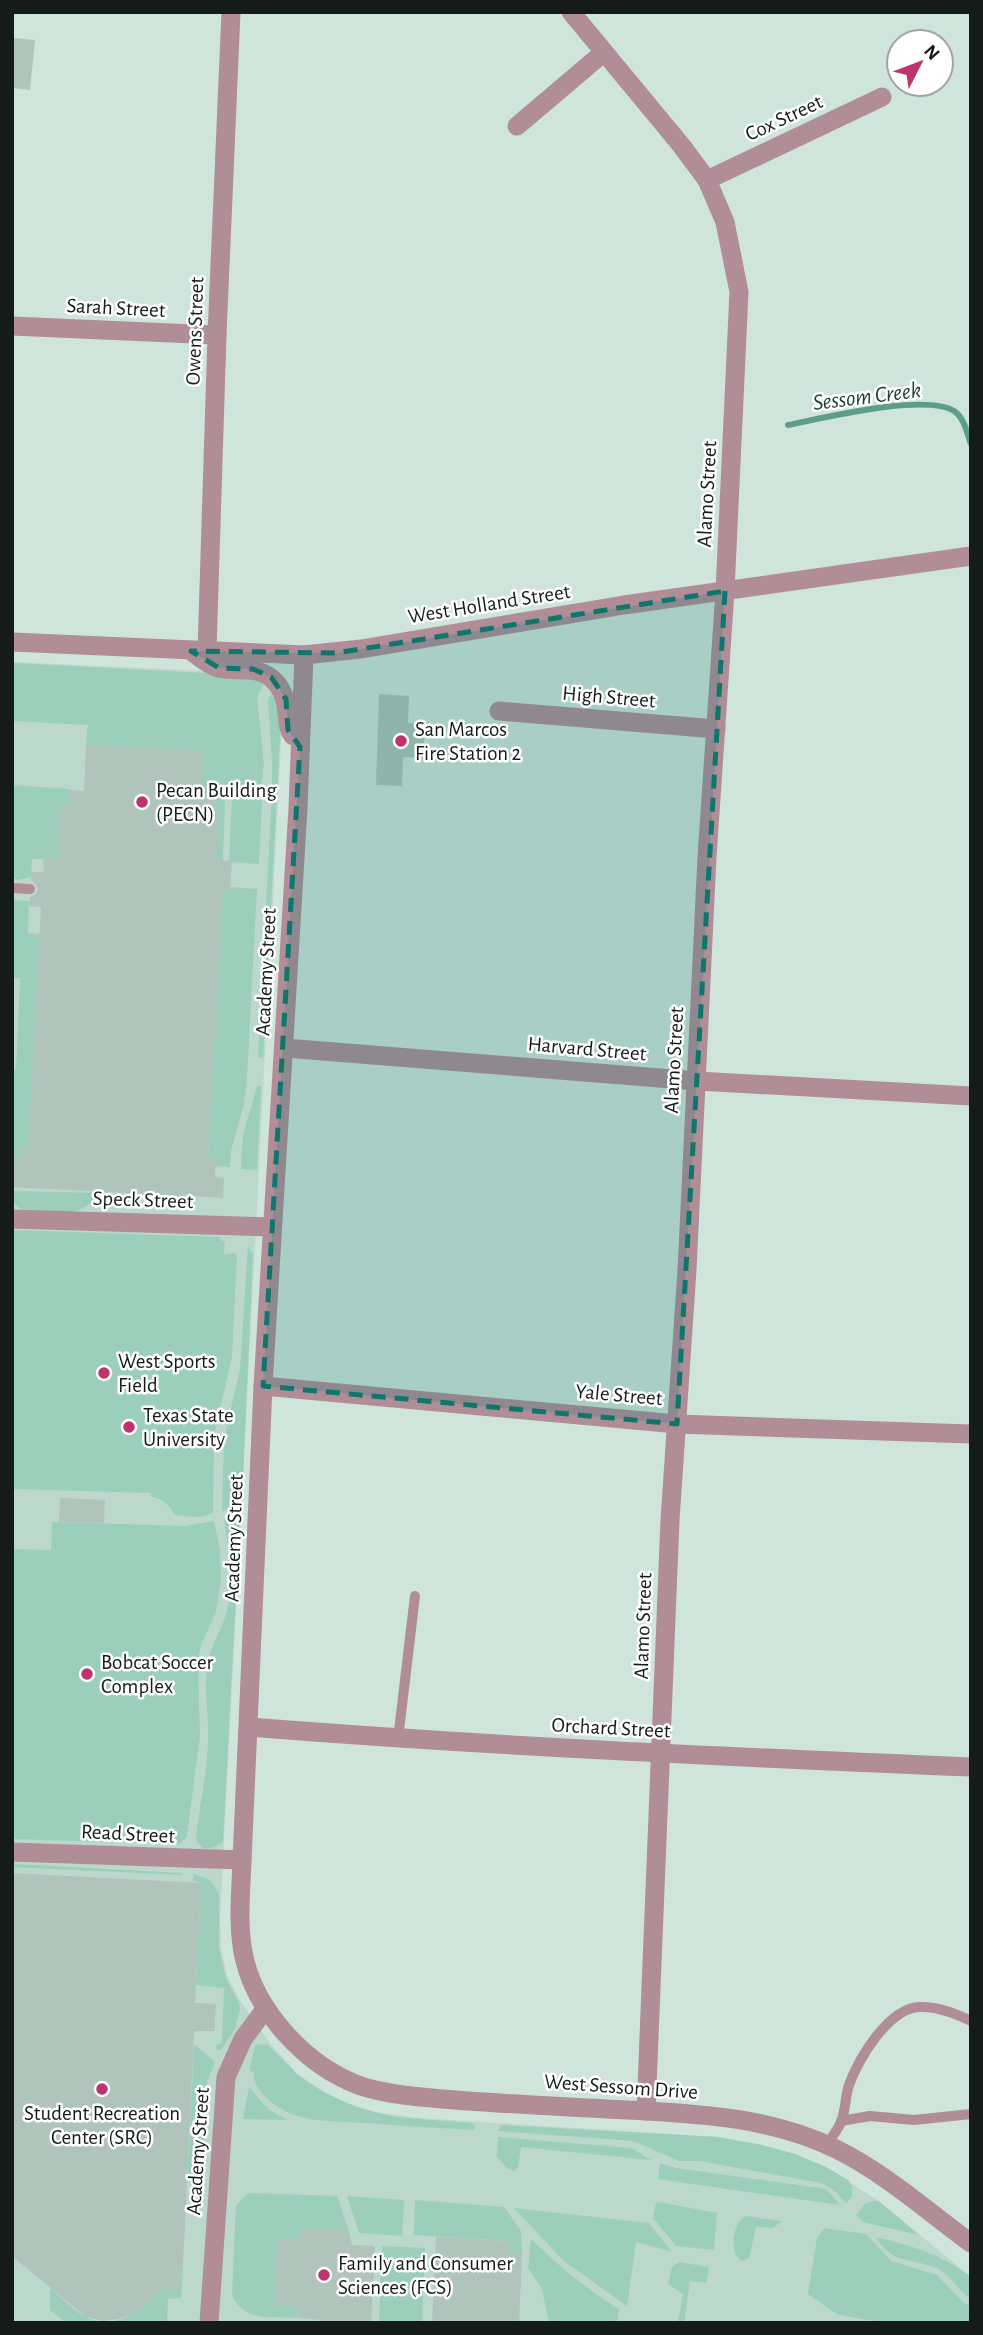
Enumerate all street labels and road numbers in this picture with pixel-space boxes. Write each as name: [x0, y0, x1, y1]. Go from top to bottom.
street label: Cox Street: [742, 91, 826, 145]
street label: Owens Street: [183, 276, 207, 386]
street label: Sarah Street: [66, 295, 166, 321]
street label: Alamo Street: [694, 440, 720, 548]
street label: West Holland Street: [406, 581, 572, 627]
street label: High Street: [562, 682, 657, 712]
street label: Academy Street: [252, 907, 280, 1037]
street label: Alamo Street: [661, 1006, 687, 1114]
street label: Harvard Street: [527, 1033, 648, 1065]
street label: Speck Street: [92, 1188, 194, 1212]
street label: Yale Street: [575, 1381, 664, 1409]
street label: Academy Street: [221, 1473, 247, 1602]
street label: Alamo Street: [631, 1572, 655, 1680]
street label: Orchard Street: [551, 1714, 671, 1742]
street label: Read Street: [80, 1821, 176, 1847]
street label: West Sessom Drive: [543, 2071, 699, 2103]
street label: Academy Street: [183, 2086, 213, 2216]

